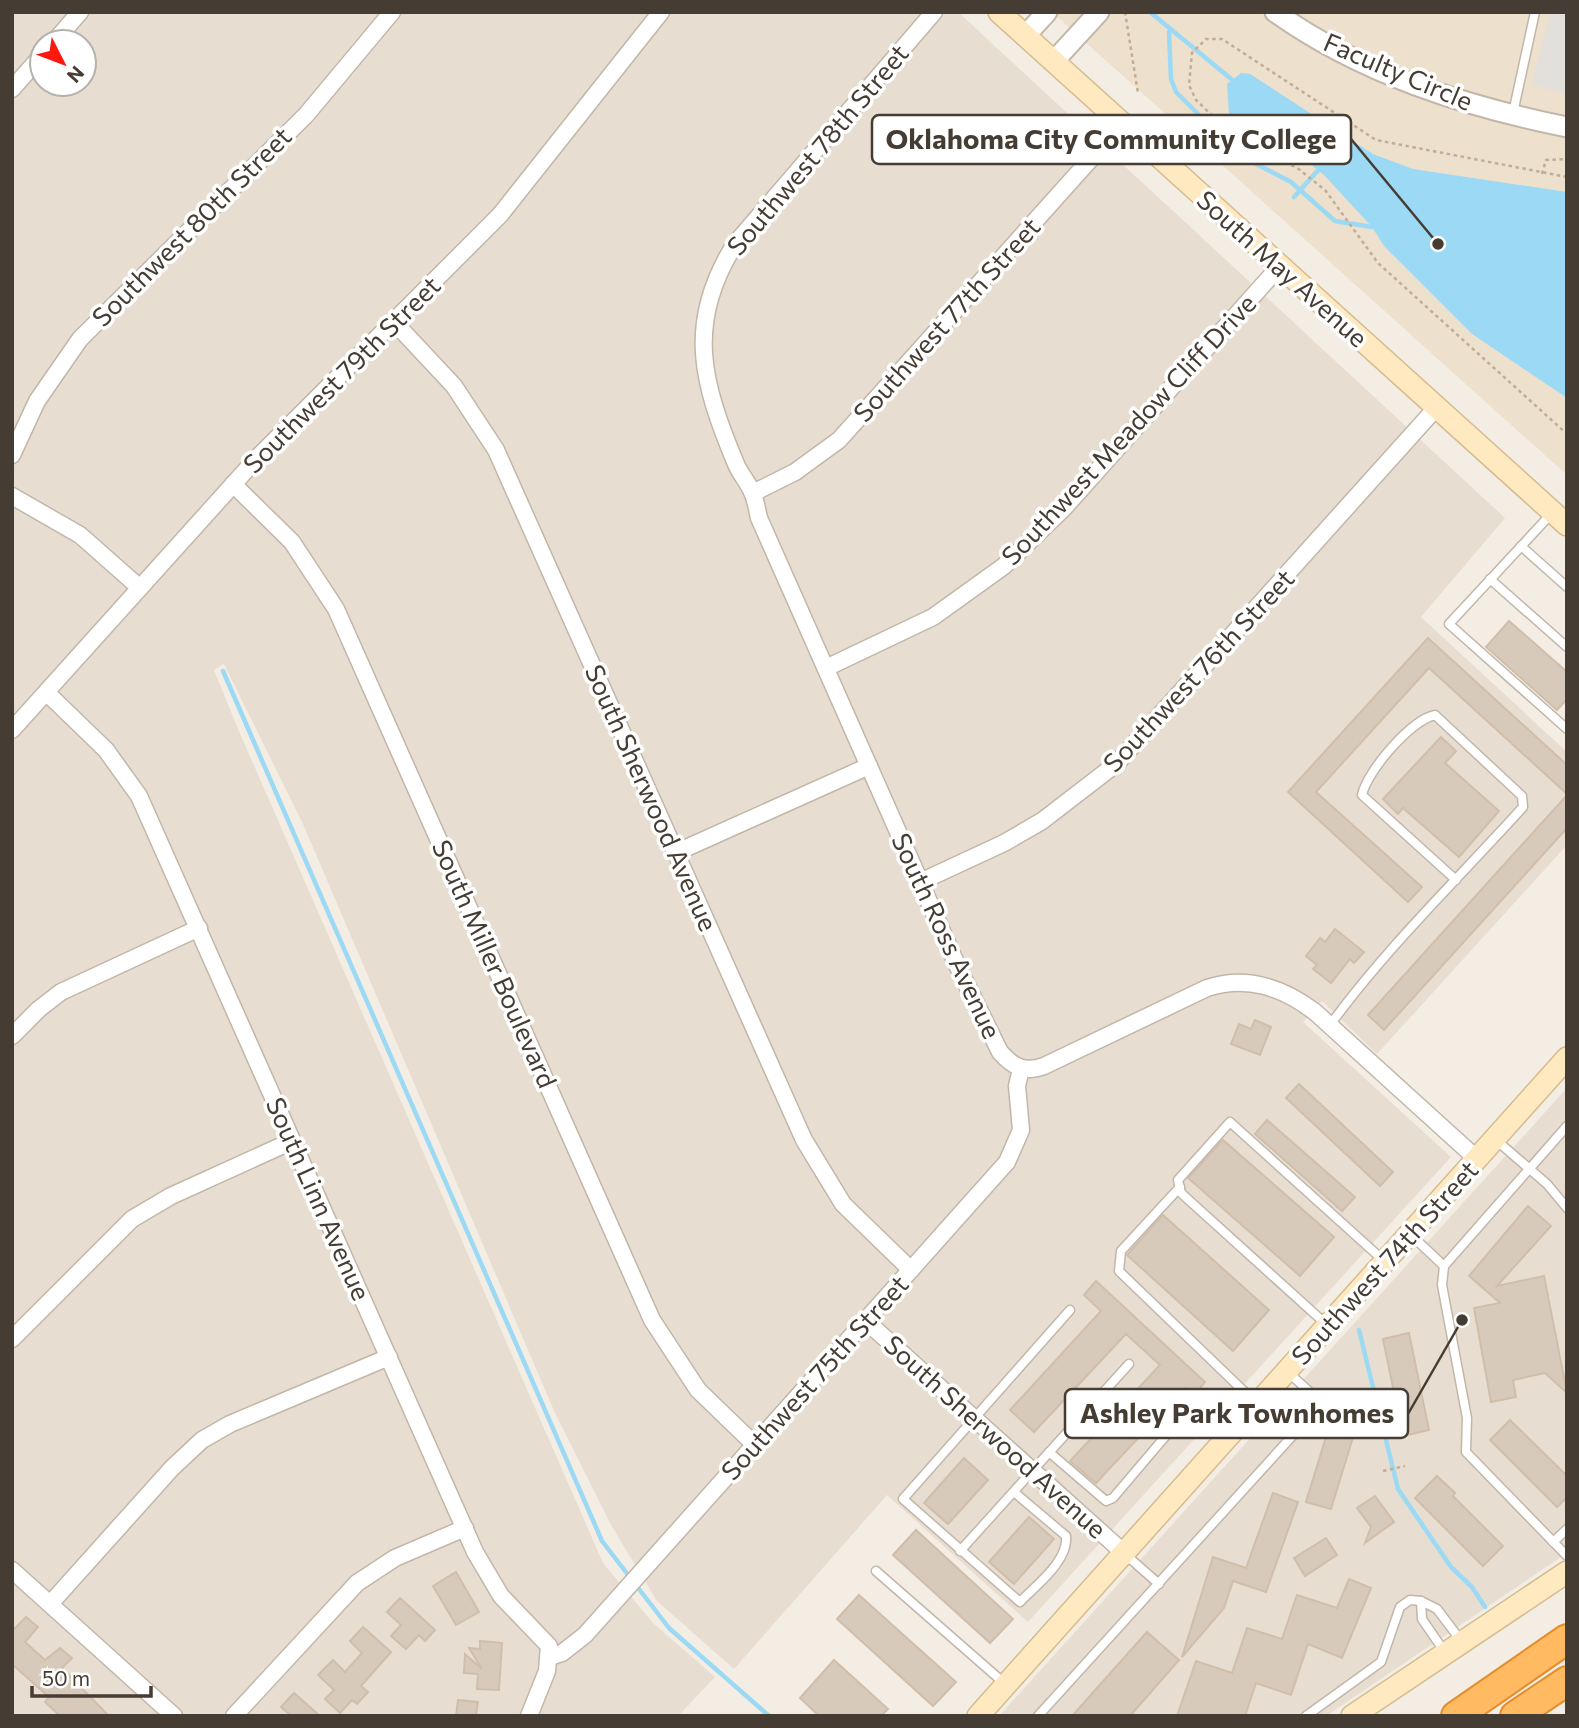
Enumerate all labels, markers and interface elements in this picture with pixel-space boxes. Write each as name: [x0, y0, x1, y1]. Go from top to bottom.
street label: Faculty Circle: [1320, 25, 1478, 116]
north arrow: [28, 28, 98, 98]
street label: Southwest 78th Street: [720, 37, 914, 261]
text: N: [63, 62, 89, 88]
callout: Oklahoma City Community College: [872, 115, 1351, 164]
street label: Southwest 80th Street: [85, 120, 297, 332]
text: Oklahoma City Community College: [885, 121, 1337, 155]
street label: South May Avenue: [1191, 183, 1375, 353]
street label: Southwest 77th Street: [846, 211, 1046, 427]
street label: Southwest 79th Street: [236, 269, 446, 479]
street label: Southwest Meadow Cliff Drive: [994, 287, 1262, 571]
street label: Southwest 76th Street: [1096, 562, 1300, 778]
street label: South Sherwood Avenue: [580, 659, 725, 935]
street label: South Ross Avenue: [886, 828, 1009, 1043]
street label: South Miller Boulevard: [427, 835, 564, 1092]
street label: South Linn Avenue: [261, 1092, 378, 1305]
street label: Southwest 74th Street: [1284, 1154, 1484, 1370]
street label: Southwest 75th Street: [714, 1268, 914, 1486]
street label: South Sherwood Avenue: [879, 1328, 1113, 1544]
callout: Ashley Park Townhomes: [1065, 1389, 1408, 1438]
text: Ashley Park Townhomes: [1080, 1395, 1394, 1429]
scale bar: [32, 1654, 150, 1698]
text: 50 m: [42, 1665, 90, 1690]

